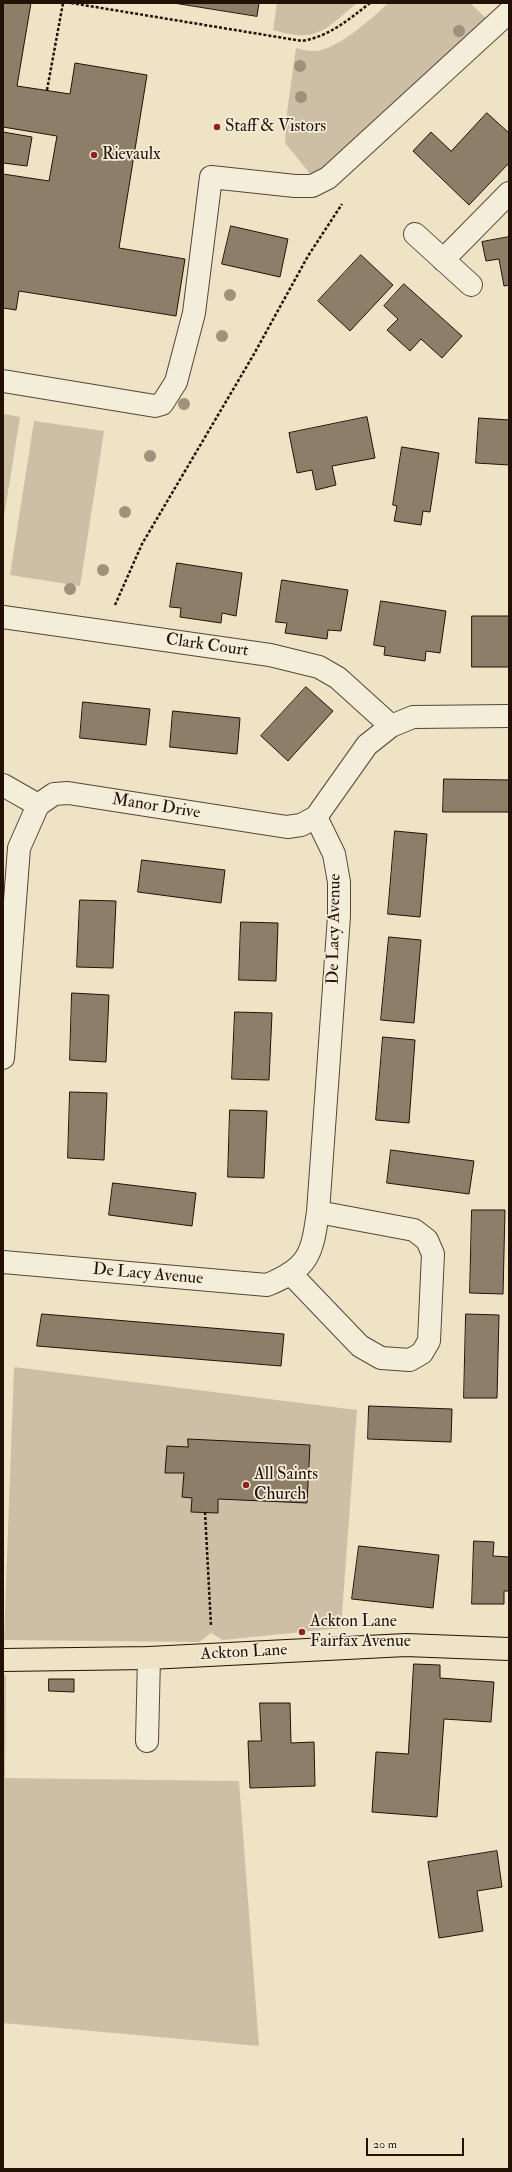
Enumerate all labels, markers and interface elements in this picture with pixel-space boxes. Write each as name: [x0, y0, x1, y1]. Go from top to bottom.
place label: Staff & Vistors: [225, 117, 326, 137]
marker: Staff & Vistors: [212, 122, 222, 132]
place label: Rievaulx: [102, 145, 161, 165]
marker: Rievaulx: [89, 150, 99, 160]
street label: Clark Court: [164, 630, 250, 662]
street label: Manor Drive: [110, 790, 202, 824]
street label: De Lacy Avenue: [324, 873, 346, 985]
street label: De Lacy Avenue: [92, 1260, 204, 1290]
place label: All Saints Church: [254, 1465, 318, 1505]
marker: All Saints Church: [241, 1480, 251, 1490]
place label: Ackton Lane Fairfax Avenue: [310, 1612, 411, 1652]
marker: Ackton Lane Fairfax Avenue: [297, 1627, 307, 1637]
street label: Ackton Lane: [200, 1641, 288, 1665]
scale bar: [368, 2130, 466, 2156]
text: 20 m: [373, 2137, 397, 2152]

